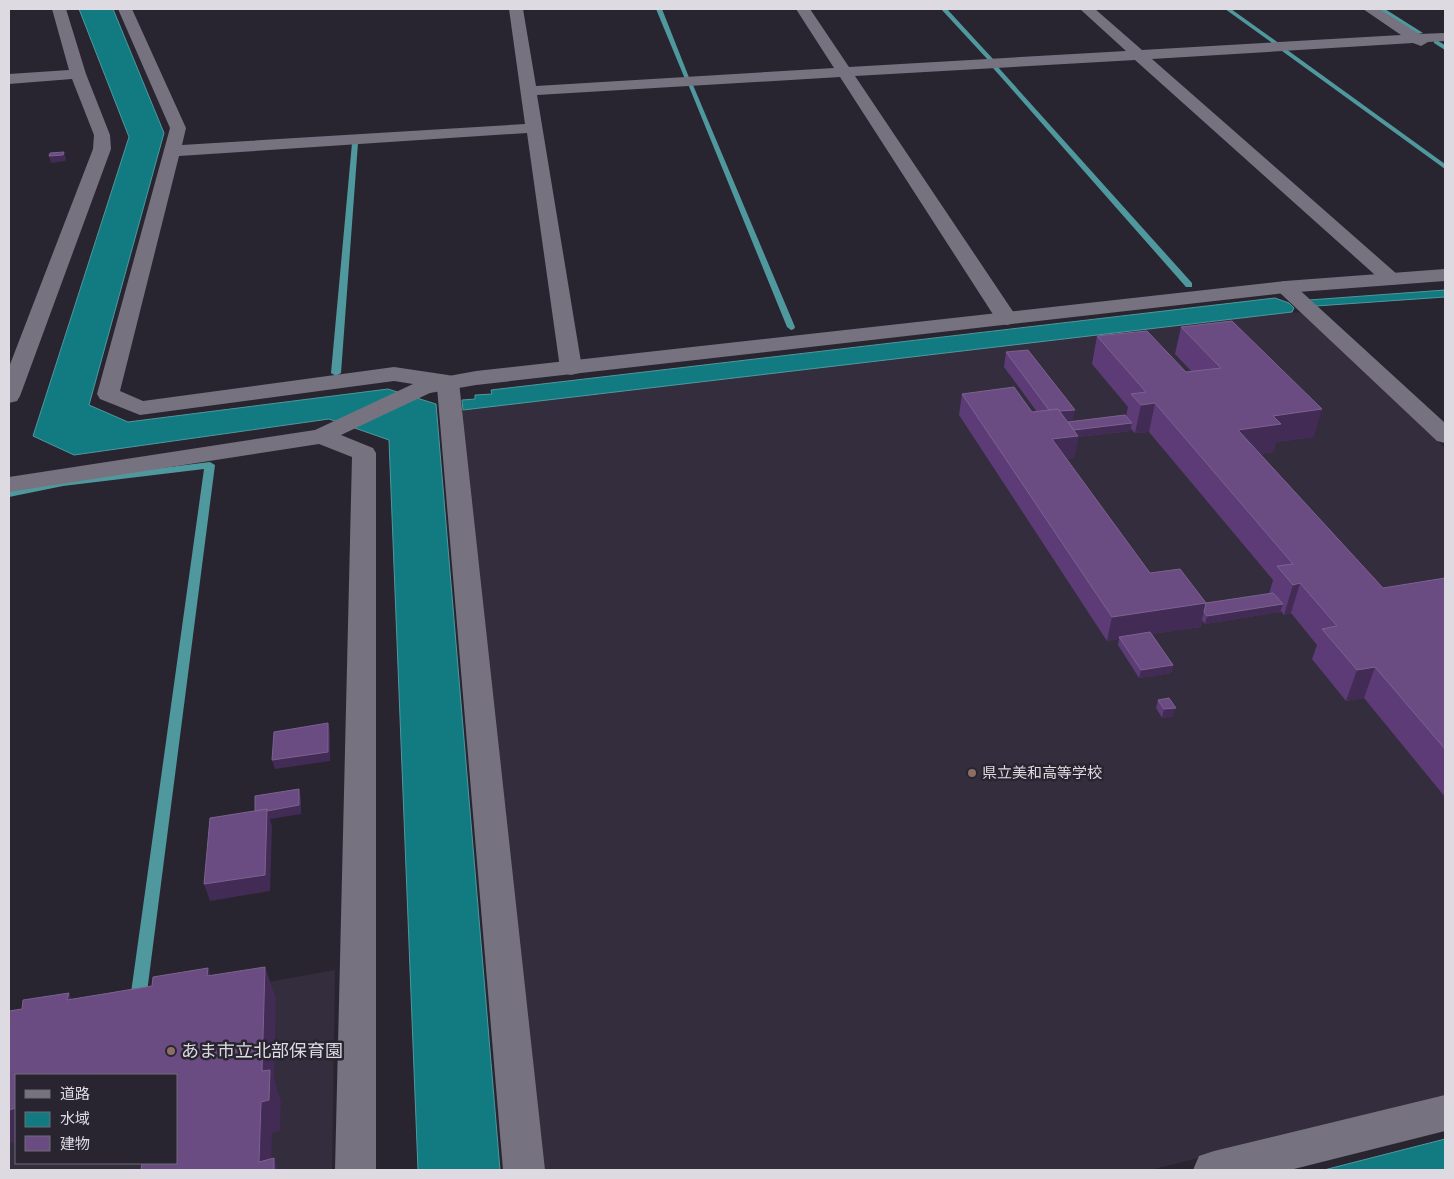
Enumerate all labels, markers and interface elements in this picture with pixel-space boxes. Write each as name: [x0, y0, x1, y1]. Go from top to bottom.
place label: 県立美和高等学校: [982, 764, 1102, 781]
marker: 県立美和高等学校: [966, 767, 978, 779]
place label: あま市立北部保育園: [181, 1040, 343, 1061]
marker: あま市立北部保育園: [165, 1045, 177, 1057]
legend: [15, 1074, 178, 1164]
text: 道路: [60, 1085, 90, 1102]
text: 水域: [60, 1110, 90, 1127]
text: 建物: [60, 1135, 90, 1152]

